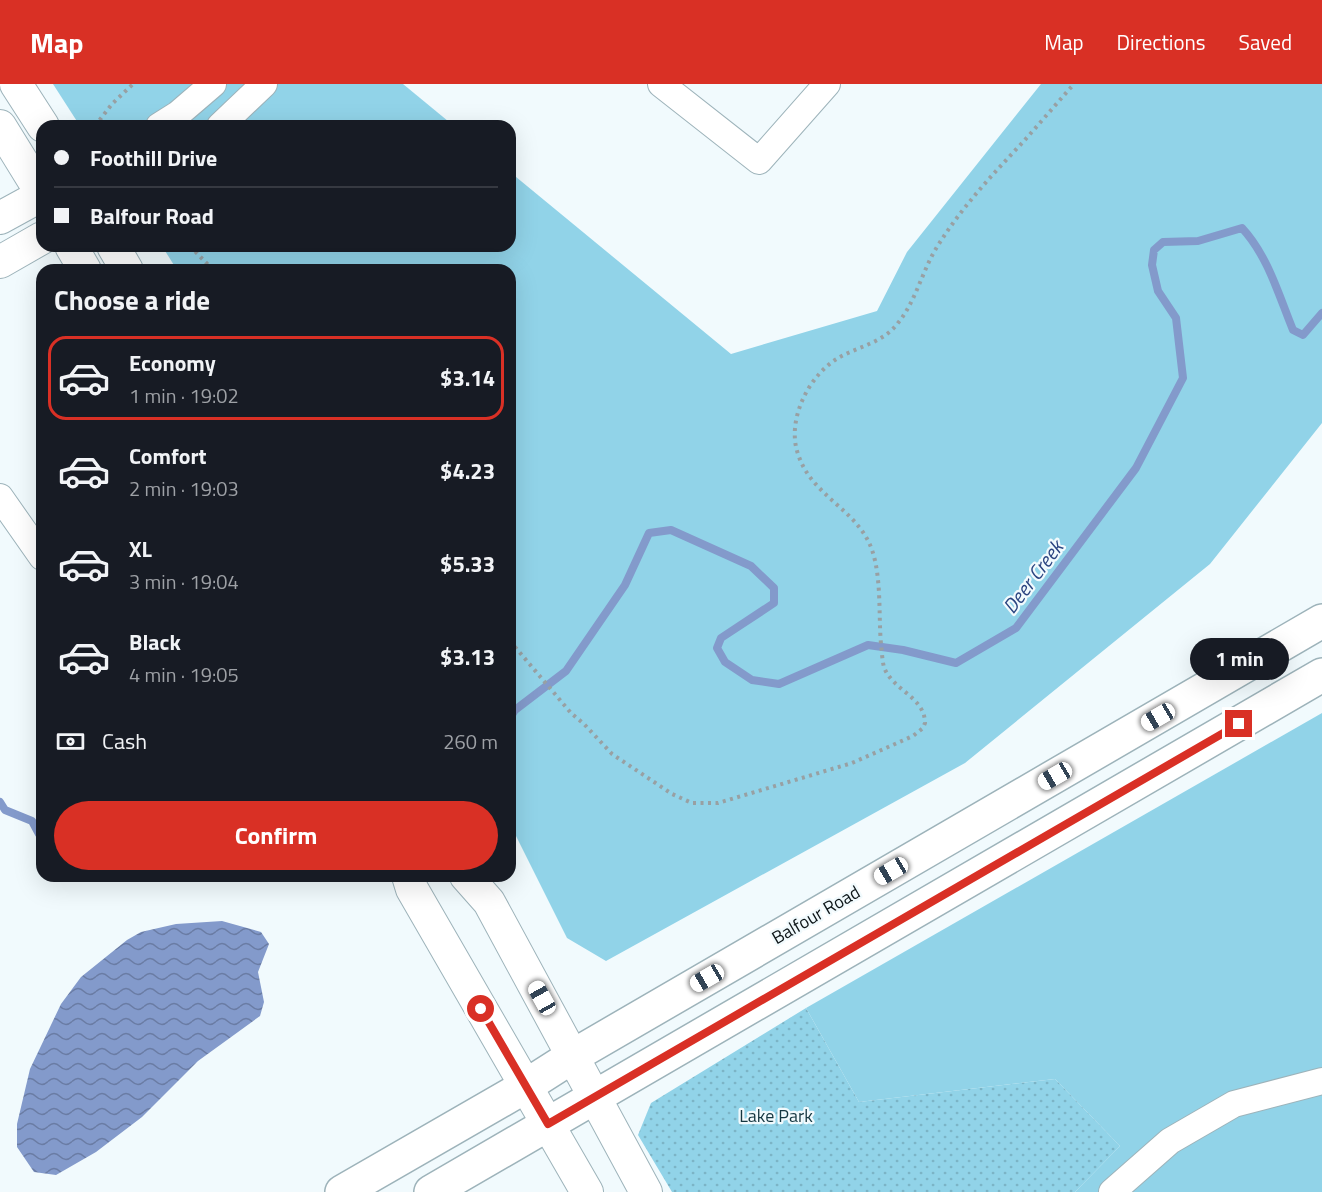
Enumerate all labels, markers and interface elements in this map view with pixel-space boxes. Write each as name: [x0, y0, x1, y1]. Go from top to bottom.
text: Map: [30, 21, 84, 64]
text: Map: [1044, 26, 1084, 58]
text: Directions: [1117, 26, 1206, 58]
text: Saved: [1239, 26, 1292, 58]
text: Foothill Drive: [90, 141, 217, 175]
text: Balfour Road: [90, 199, 214, 233]
text: Choose a ride: [54, 279, 210, 320]
text: Economy: [129, 346, 216, 380]
icon: car: [57, 351, 111, 405]
text: $3.14: [440, 361, 495, 395]
text: 1 min · 19:02: [129, 380, 239, 411]
text: Comfort: [129, 439, 207, 473]
icon: car: [57, 444, 111, 498]
text: $4.23: [440, 454, 495, 488]
text: 2 min · 19:03: [129, 473, 239, 504]
text: XL: [129, 532, 152, 566]
water label: Deer Creek: [995, 532, 1072, 620]
icon: car: [57, 537, 111, 591]
text: $5.33: [440, 547, 495, 581]
text: 3 min · 19:04: [129, 566, 239, 597]
text: Black: [129, 625, 181, 659]
icon: car: [57, 630, 111, 684]
callout: 1 min: [1190, 637, 1288, 679]
text: $3.13: [440, 640, 495, 674]
text: 1 min: [1215, 643, 1264, 674]
text: 4 min · 19:05: [129, 659, 239, 690]
car: [1138, 700, 1178, 734]
route end: [1225, 710, 1252, 737]
text: Cash: [102, 724, 147, 758]
icon: cash: [54, 725, 87, 758]
text: 260 m: [443, 726, 498, 757]
car: [1035, 759, 1075, 793]
button: Confirm: [54, 801, 498, 870]
car: [871, 854, 911, 888]
street label: Balfour Road: [766, 878, 865, 951]
car: [687, 961, 727, 995]
car: [525, 978, 559, 1018]
route start: [467, 995, 494, 1022]
park label: Lake Park: [739, 1102, 813, 1129]

